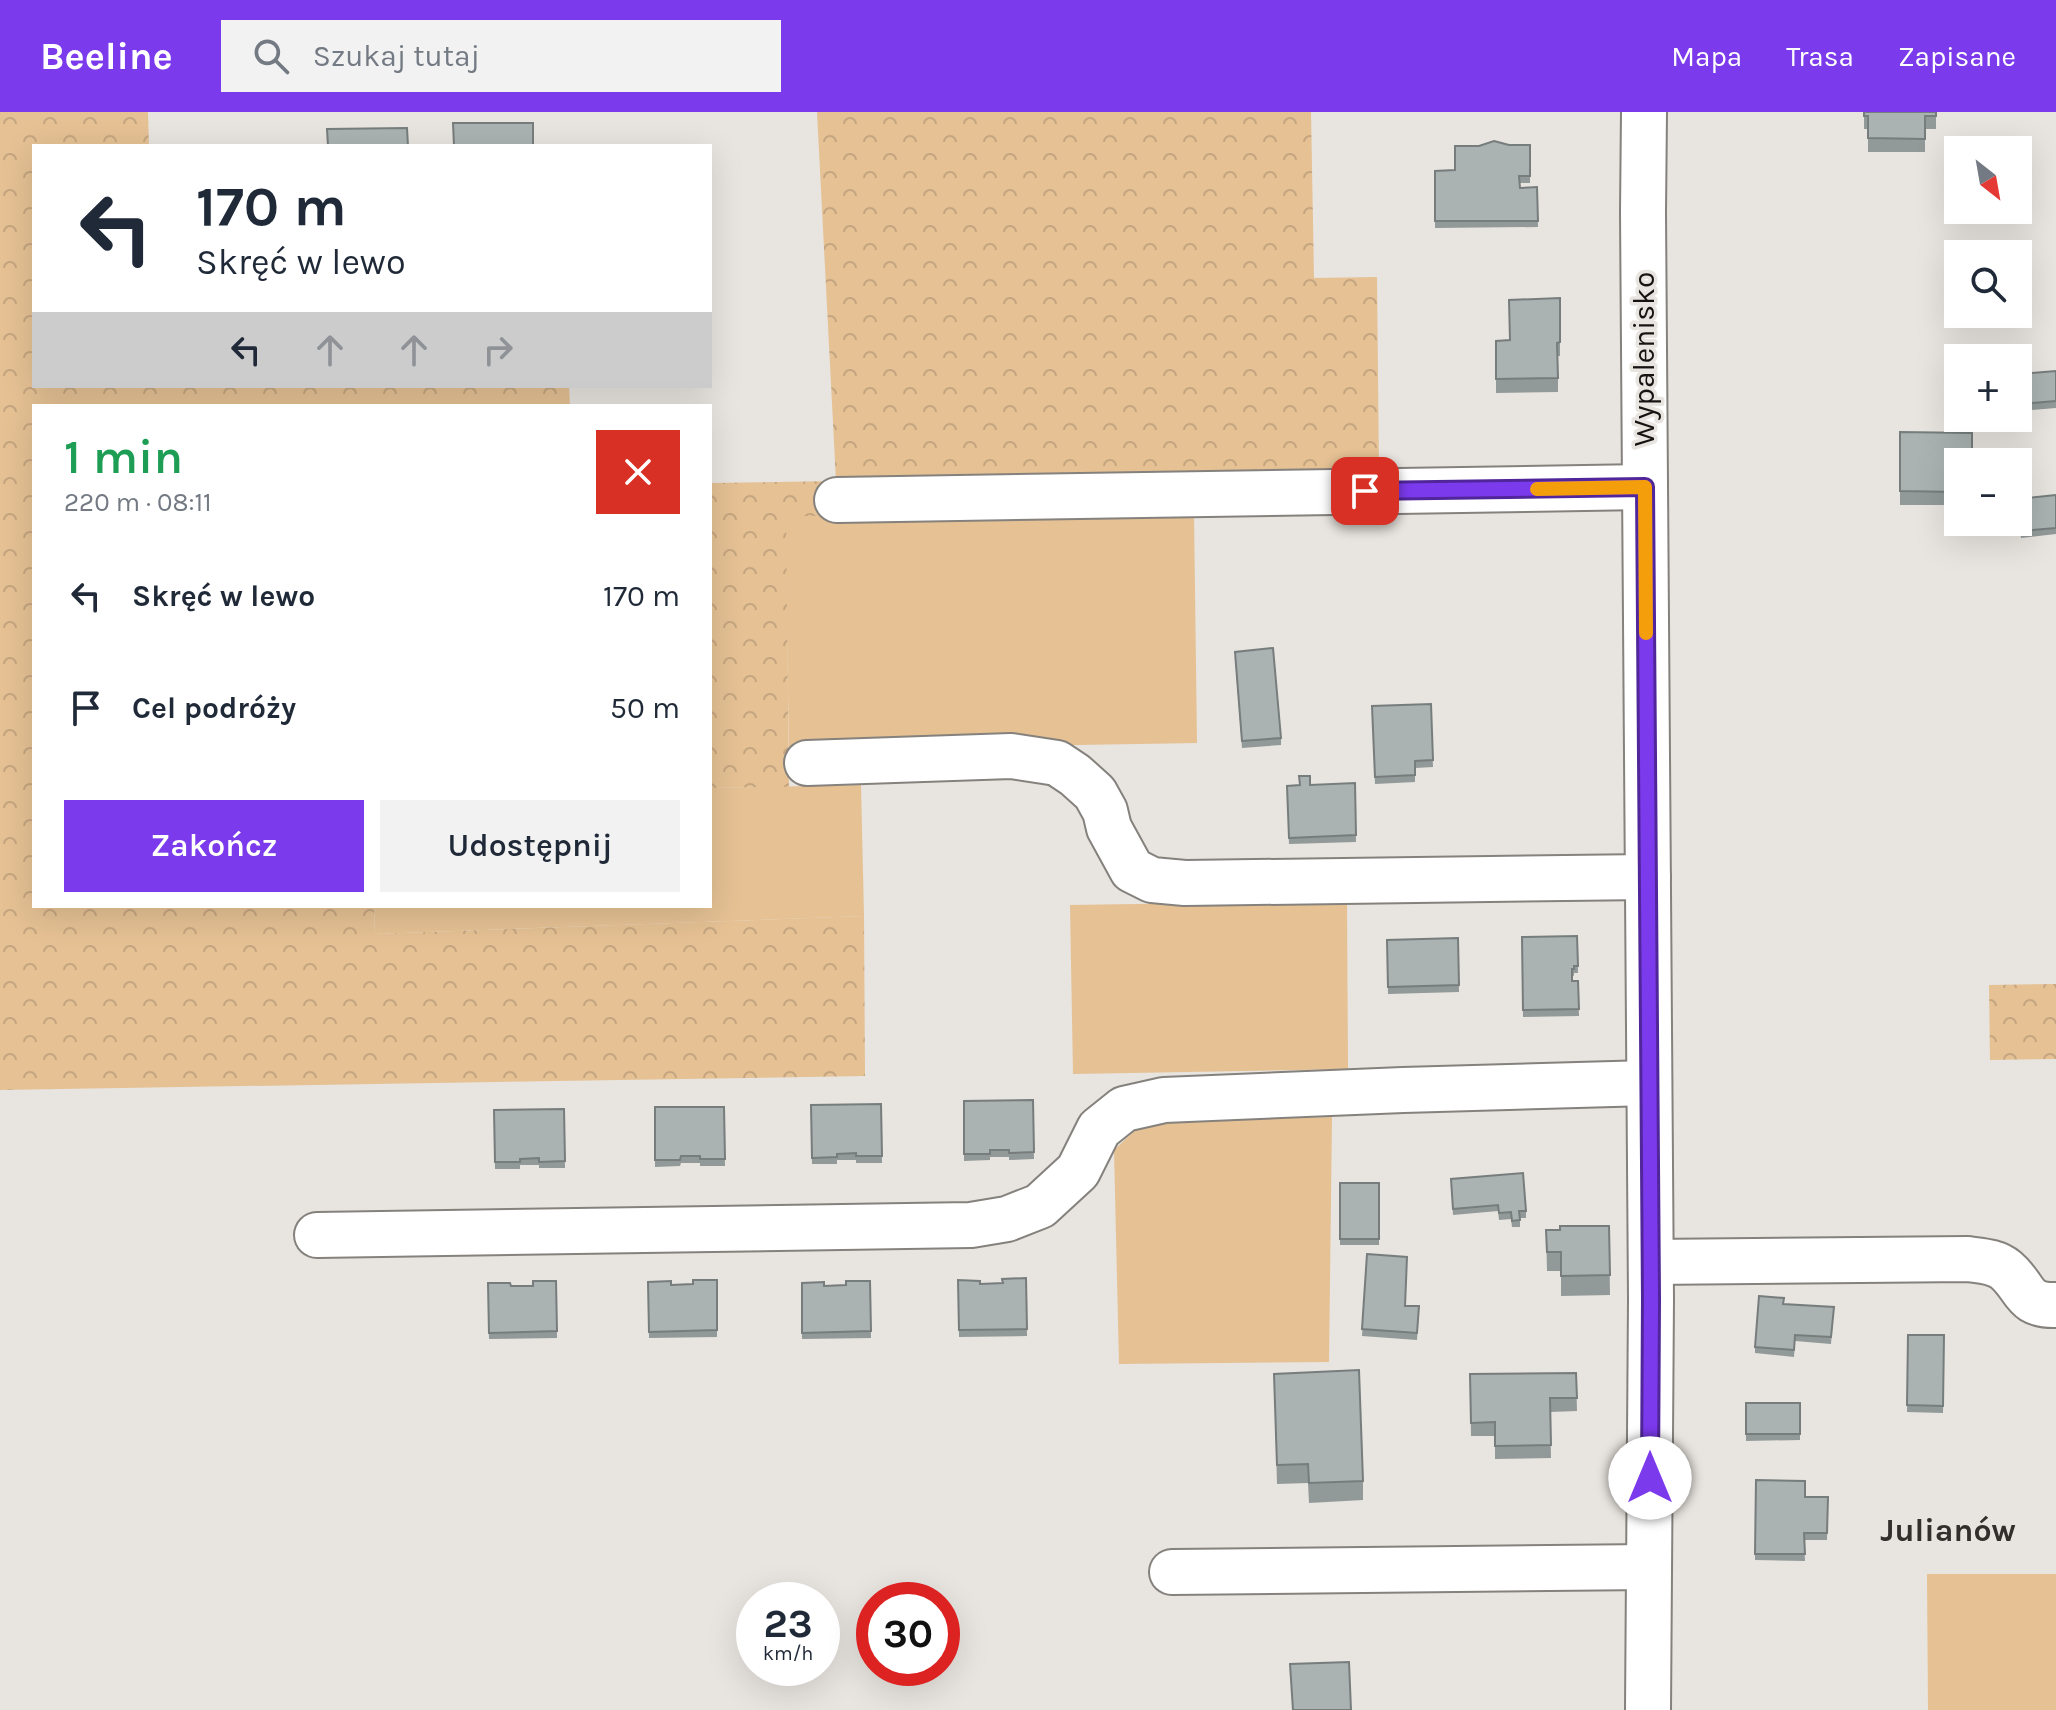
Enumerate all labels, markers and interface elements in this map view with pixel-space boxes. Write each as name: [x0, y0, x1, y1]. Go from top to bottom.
search box: [221, 20, 781, 92]
text: Beeline: [40, 34, 173, 79]
icon: search: [249, 34, 293, 78]
text: Szukaj tutaj: [313, 38, 480, 74]
text: Mapa: [1671, 40, 1742, 73]
text: Trasa: [1786, 40, 1854, 73]
text: Zapisane: [1898, 40, 2016, 73]
north arrow: [1944, 136, 2032, 224]
map controls: [1944, 136, 2032, 536]
text: 170 m: [196, 174, 347, 239]
icon: left: [64, 176, 168, 280]
button: search: [1944, 240, 2032, 328]
text: Skręć w lewo: [196, 241, 406, 283]
street label: Wypalenisko: [1626, 272, 1662, 446]
icon: left: [224, 328, 268, 372]
icon: ahead: [308, 328, 352, 372]
icon: ahead: [392, 328, 436, 372]
icon: right: [476, 328, 520, 372]
button: +: [1944, 344, 2032, 432]
text: 1 min: [64, 429, 183, 485]
button: close: [596, 430, 680, 514]
button: −: [1944, 448, 2032, 536]
pin: [1331, 457, 1399, 525]
icon: arrive: [1343, 469, 1387, 513]
text: 220 m · 08:11: [64, 487, 212, 518]
icon: left: [64, 574, 108, 618]
text: Skręć w lewo: [132, 578, 315, 614]
text: 170 m: [603, 578, 680, 614]
icon: arrive: [64, 686, 108, 730]
text: Cel podróży: [132, 690, 296, 726]
text: 50 m: [610, 690, 680, 726]
button: Zakończ: [64, 800, 364, 892]
button: Udostępnij: [380, 800, 680, 892]
position arrow: [1608, 1436, 1692, 1520]
district label: Julianów: [1880, 1512, 2016, 1549]
speed limit sign: 30: [856, 1582, 960, 1686]
text: 23: [763, 1600, 813, 1647]
text: km/h: [763, 1642, 813, 1665]

